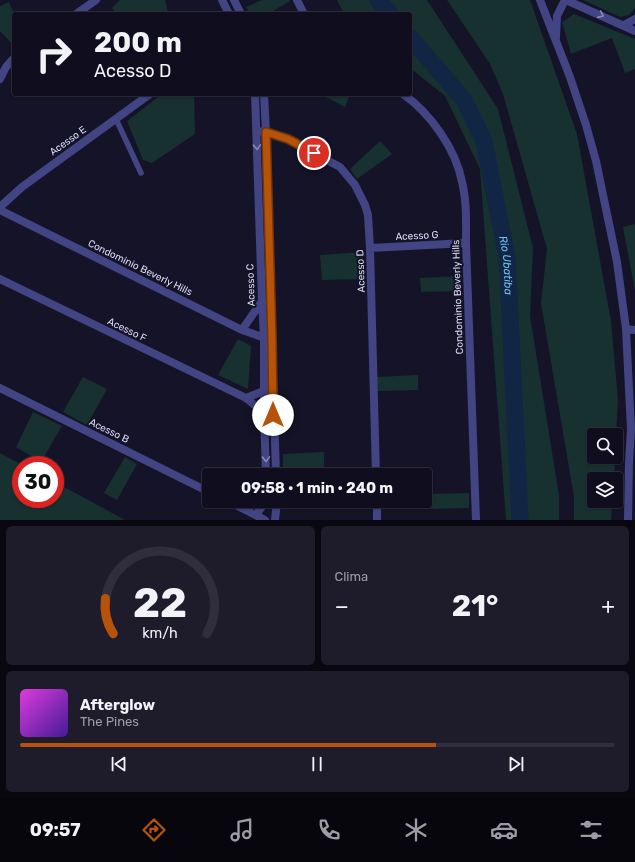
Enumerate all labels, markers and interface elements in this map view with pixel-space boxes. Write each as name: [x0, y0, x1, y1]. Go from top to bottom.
one-way arrow: [596, 10, 604, 18]
text: 200 m: [94, 26, 182, 59]
icon: right: [28, 28, 80, 80]
text: Acesso D: [94, 60, 171, 82]
street label: Acesso E: [47, 124, 89, 158]
pin: [297, 136, 331, 170]
icon: arrive: [303, 142, 325, 164]
one-way arrow: [253, 144, 262, 150]
street label: Acesso G: [395, 229, 439, 243]
water label: Rio Ubatiba: [497, 234, 515, 296]
street label: Condominio Beverly Hills: [86, 237, 194, 299]
street label: Condominio Beverly Hills: [450, 240, 466, 354]
street label: Acesso D: [354, 249, 368, 293]
street label: Acesso C: [244, 263, 258, 307]
street label: Acesso F: [105, 315, 149, 345]
position arrow: [252, 394, 294, 436]
street label: Acesso B: [87, 416, 131, 446]
map controls: [587, 428, 623, 508]
button: search: [587, 428, 623, 464]
speed limit sign: 30: [12, 456, 64, 508]
one-way arrow: [261, 456, 270, 462]
button: layers: [587, 472, 623, 508]
text: 09:58 · 1 min · 240 m: [241, 479, 393, 497]
text: Clima: [335, 569, 368, 584]
text: 22: [133, 577, 187, 626]
text: 21°: [452, 588, 498, 624]
text: −: [335, 593, 349, 620]
text: +: [601, 593, 615, 620]
text: km/h: [142, 624, 178, 641]
text: Afterglow: [80, 696, 155, 714]
text: The Pines: [80, 714, 139, 729]
icon: previous: [108, 753, 130, 775]
icon: pause: [306, 753, 328, 775]
icon: next: [505, 753, 527, 775]
icon: directions: [140, 816, 168, 844]
icon: music: [228, 816, 256, 844]
icon: phone: [315, 816, 343, 844]
icon: climate: [402, 816, 430, 844]
icon: car: [490, 816, 518, 844]
icon: filters: [577, 816, 605, 844]
text: 09:57: [30, 819, 81, 841]

